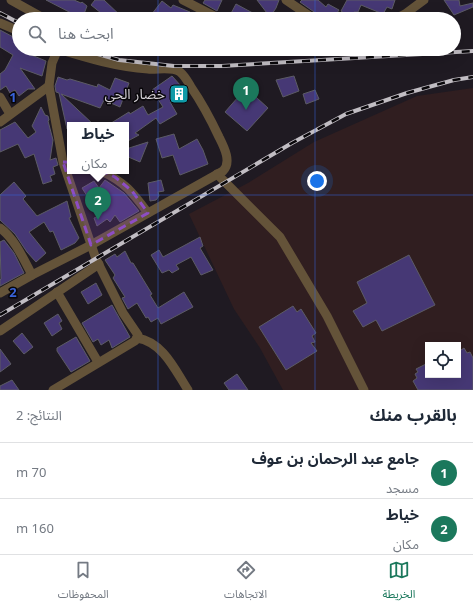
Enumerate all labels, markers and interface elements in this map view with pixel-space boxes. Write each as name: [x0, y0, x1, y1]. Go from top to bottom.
search box: [12, 12, 461, 56]
text: ابحث هنا: [58, 18, 114, 50]
icon: search: [26, 23, 48, 45]
pin: 1: [233, 77, 259, 110]
place label: خضار الحي: [104, 80, 165, 109]
building icon: خضار الحي: [168, 83, 190, 105]
text: 1: [9, 84, 17, 112]
text: خياط: [81, 118, 115, 150]
popup: [67, 122, 129, 174]
text: مكان: [81, 150, 108, 178]
your location: [307, 171, 327, 191]
pin: 2: [85, 187, 111, 220]
text: 2: [9, 279, 17, 307]
map controls: [425, 342, 461, 378]
button: locate: [425, 342, 461, 378]
text: بالقرب منك: [370, 398, 457, 434]
text: النتائج: 2: [16, 402, 62, 430]
text: جامع عبد الرحمان بن عوف: [251, 443, 419, 475]
text: 70 m: [16, 459, 46, 487]
text: 1: [440, 460, 448, 488]
text: مسجد: [386, 475, 419, 503]
text: خياط: [386, 499, 419, 531]
text: 160 m: [16, 515, 54, 543]
text: 2: [440, 516, 448, 544]
text: مكان: [393, 531, 419, 559]
tab: المحفوظات: [58, 559, 109, 606]
tab: الاتجاهات: [224, 559, 267, 606]
tab: الخريطة: [382, 559, 415, 606]

